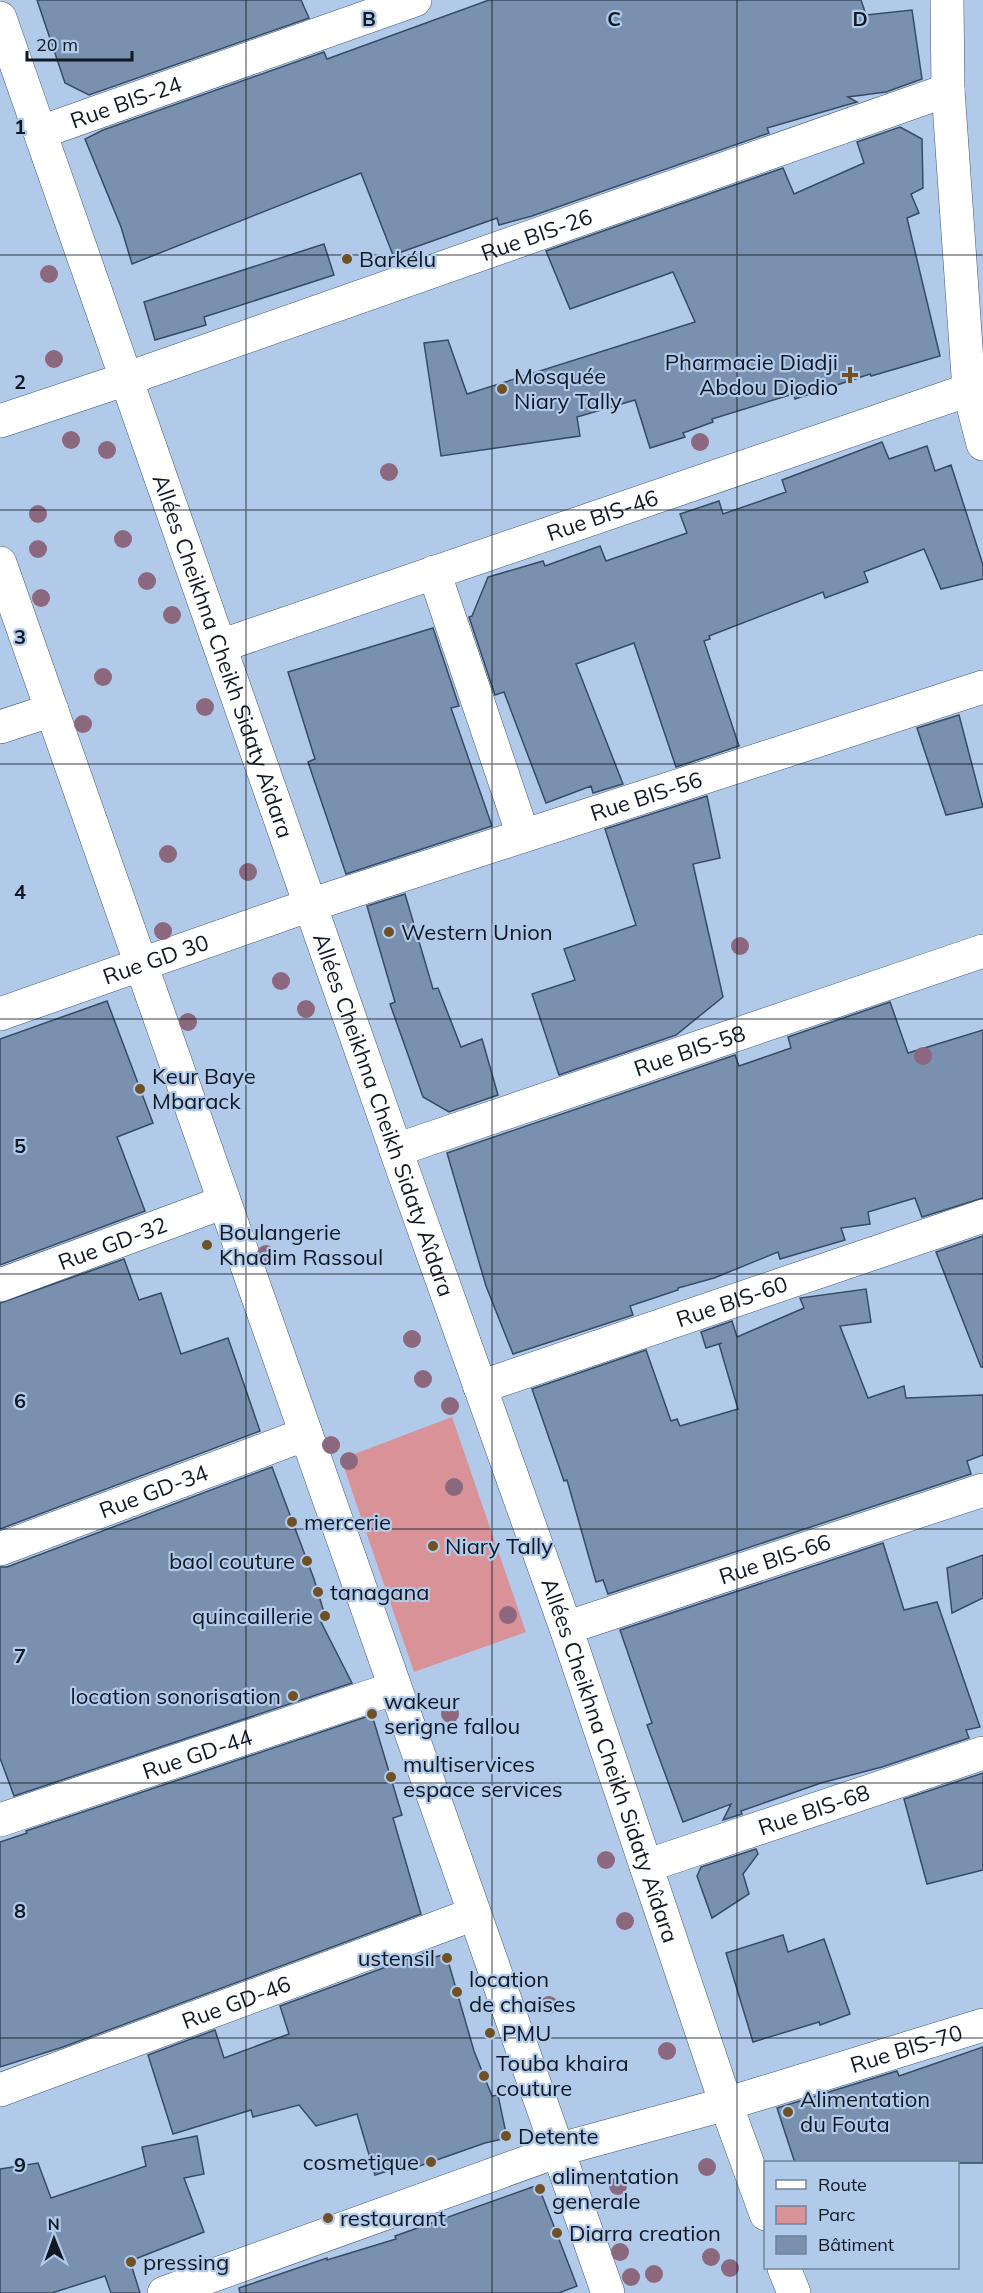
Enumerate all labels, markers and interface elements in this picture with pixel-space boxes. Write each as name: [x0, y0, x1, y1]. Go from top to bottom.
text: B: [362, 6, 376, 31]
text: C: [607, 6, 621, 31]
text: D: [852, 6, 868, 31]
scale bar: [27, 24, 132, 62]
text: 20 m: [36, 33, 78, 56]
street label: Rue BIS-24: [67, 70, 185, 135]
text: 1: [14, 114, 26, 139]
street label: Rue BIS-26: [477, 202, 596, 267]
place label: Barkélu: [359, 245, 436, 273]
marker: Barkélu: [340, 252, 354, 266]
place label: Pharmacie Diadji Abdou Diodio: [665, 348, 838, 401]
place label: Mosquée Niary Tally: [514, 362, 622, 415]
marker: Pharmacie Diadji Abdou Diodio: [843, 368, 857, 382]
text: 2: [14, 369, 26, 394]
marker: Mosquée Niary Tally: [495, 382, 509, 396]
street label: Allées Cheikhna Cheikh Sidaty Aîdara: [147, 471, 300, 842]
street label: Rue BIS-46: [543, 483, 662, 547]
text: 3: [14, 624, 26, 649]
street label: Rue BIS-56: [587, 765, 706, 827]
text: 4: [14, 879, 26, 904]
place label: Western Union: [401, 918, 553, 946]
marker: Western Union: [382, 925, 396, 939]
street label: Rue GD 30: [99, 928, 212, 991]
street label: Allées Cheikhna Cheikh Sidaty Aîdara: [307, 929, 461, 1300]
street label: Rue BIS-58: [630, 1019, 749, 1082]
place label: Keur Baye Mbarack: [152, 1062, 256, 1115]
marker: Keur Baye Mbarack: [133, 1082, 147, 1096]
text: 5: [14, 1133, 26, 1158]
street label: Rue GD-32: [54, 1210, 171, 1276]
place label: Boulangerie Khadim Rassoul: [219, 1218, 383, 1271]
marker: Boulangerie Khadim Rassoul: [200, 1238, 214, 1252]
street label: Rue BIS-60: [672, 1269, 791, 1333]
text: 6: [14, 1388, 26, 1413]
street label: Rue GD-34: [95, 1458, 212, 1524]
place label: mercerie: [304, 1508, 391, 1536]
marker: mercerie: [285, 1515, 299, 1529]
street label: Rue BIS-66: [715, 1527, 834, 1590]
place label: Niary Tally: [445, 1532, 553, 1560]
marker: Niary Tally: [426, 1539, 440, 1553]
place label: baol couture: [169, 1547, 295, 1575]
marker: baol couture: [300, 1554, 314, 1568]
street label: Allées Cheikhna Cheikh Sidaty Aîdara: [535, 1574, 685, 1946]
place label: tanagana: [330, 1578, 430, 1606]
marker: tanagana: [311, 1585, 325, 1599]
place label: quincaillerie: [192, 1602, 313, 1630]
marker: quincaillerie: [318, 1609, 332, 1623]
text: 7: [14, 1643, 26, 1668]
place label: location sonorisation: [70, 1682, 281, 1710]
place label: wakeur serigne fallou: [384, 1687, 520, 1740]
marker: location sonorisation: [286, 1689, 300, 1703]
marker: wakeur serigne fallou: [365, 1707, 379, 1721]
street label: Rue GD-44: [139, 1723, 256, 1785]
place label: multiservices espace services: [403, 1750, 563, 1803]
marker: multiservices espace services: [384, 1770, 398, 1784]
street label: Rue BIS-68: [754, 1778, 873, 1841]
text: 8: [14, 1898, 26, 1923]
place label: ustensil: [358, 1944, 435, 1972]
marker: ustensil: [440, 1951, 454, 1965]
place label: location de chaises: [469, 1965, 576, 2018]
street label: Rue GD-46: [178, 1969, 295, 2035]
marker: location de chaises: [450, 1985, 464, 1999]
street label: Rue BIS-70: [847, 2018, 966, 2079]
place label: PMU: [502, 2019, 551, 2047]
marker: PMU: [483, 2026, 497, 2040]
place label: Touba khaira couture: [496, 2049, 629, 2102]
marker: Touba khaira couture: [477, 2069, 491, 2083]
place label: Alimentation du Fouta: [800, 2085, 930, 2138]
marker: Alimentation du Fouta: [781, 2105, 795, 2119]
place label: Detente: [518, 2122, 598, 2150]
marker: Detente: [499, 2129, 513, 2143]
place label: cosmetique: [303, 2148, 419, 2176]
text: 9: [14, 2152, 26, 2177]
marker: cosmetique: [424, 2155, 438, 2169]
legend: [764, 2161, 959, 2269]
place label: alimentation generale: [552, 2162, 679, 2215]
text: Route: [818, 2173, 867, 2196]
marker: alimentation generale: [533, 2182, 547, 2196]
text: Parc: [818, 2203, 856, 2226]
place label: restaurant: [340, 2204, 446, 2232]
north arrow: [24, 2209, 84, 2269]
marker: restaurant: [321, 2211, 335, 2225]
text: N: [48, 2214, 60, 2234]
place label: Diarra creation: [569, 2219, 721, 2247]
marker: Diarra creation: [550, 2226, 564, 2240]
text: Bâtiment: [818, 2233, 894, 2256]
place label: pressing: [143, 2248, 229, 2276]
marker: pressing: [124, 2255, 138, 2269]

